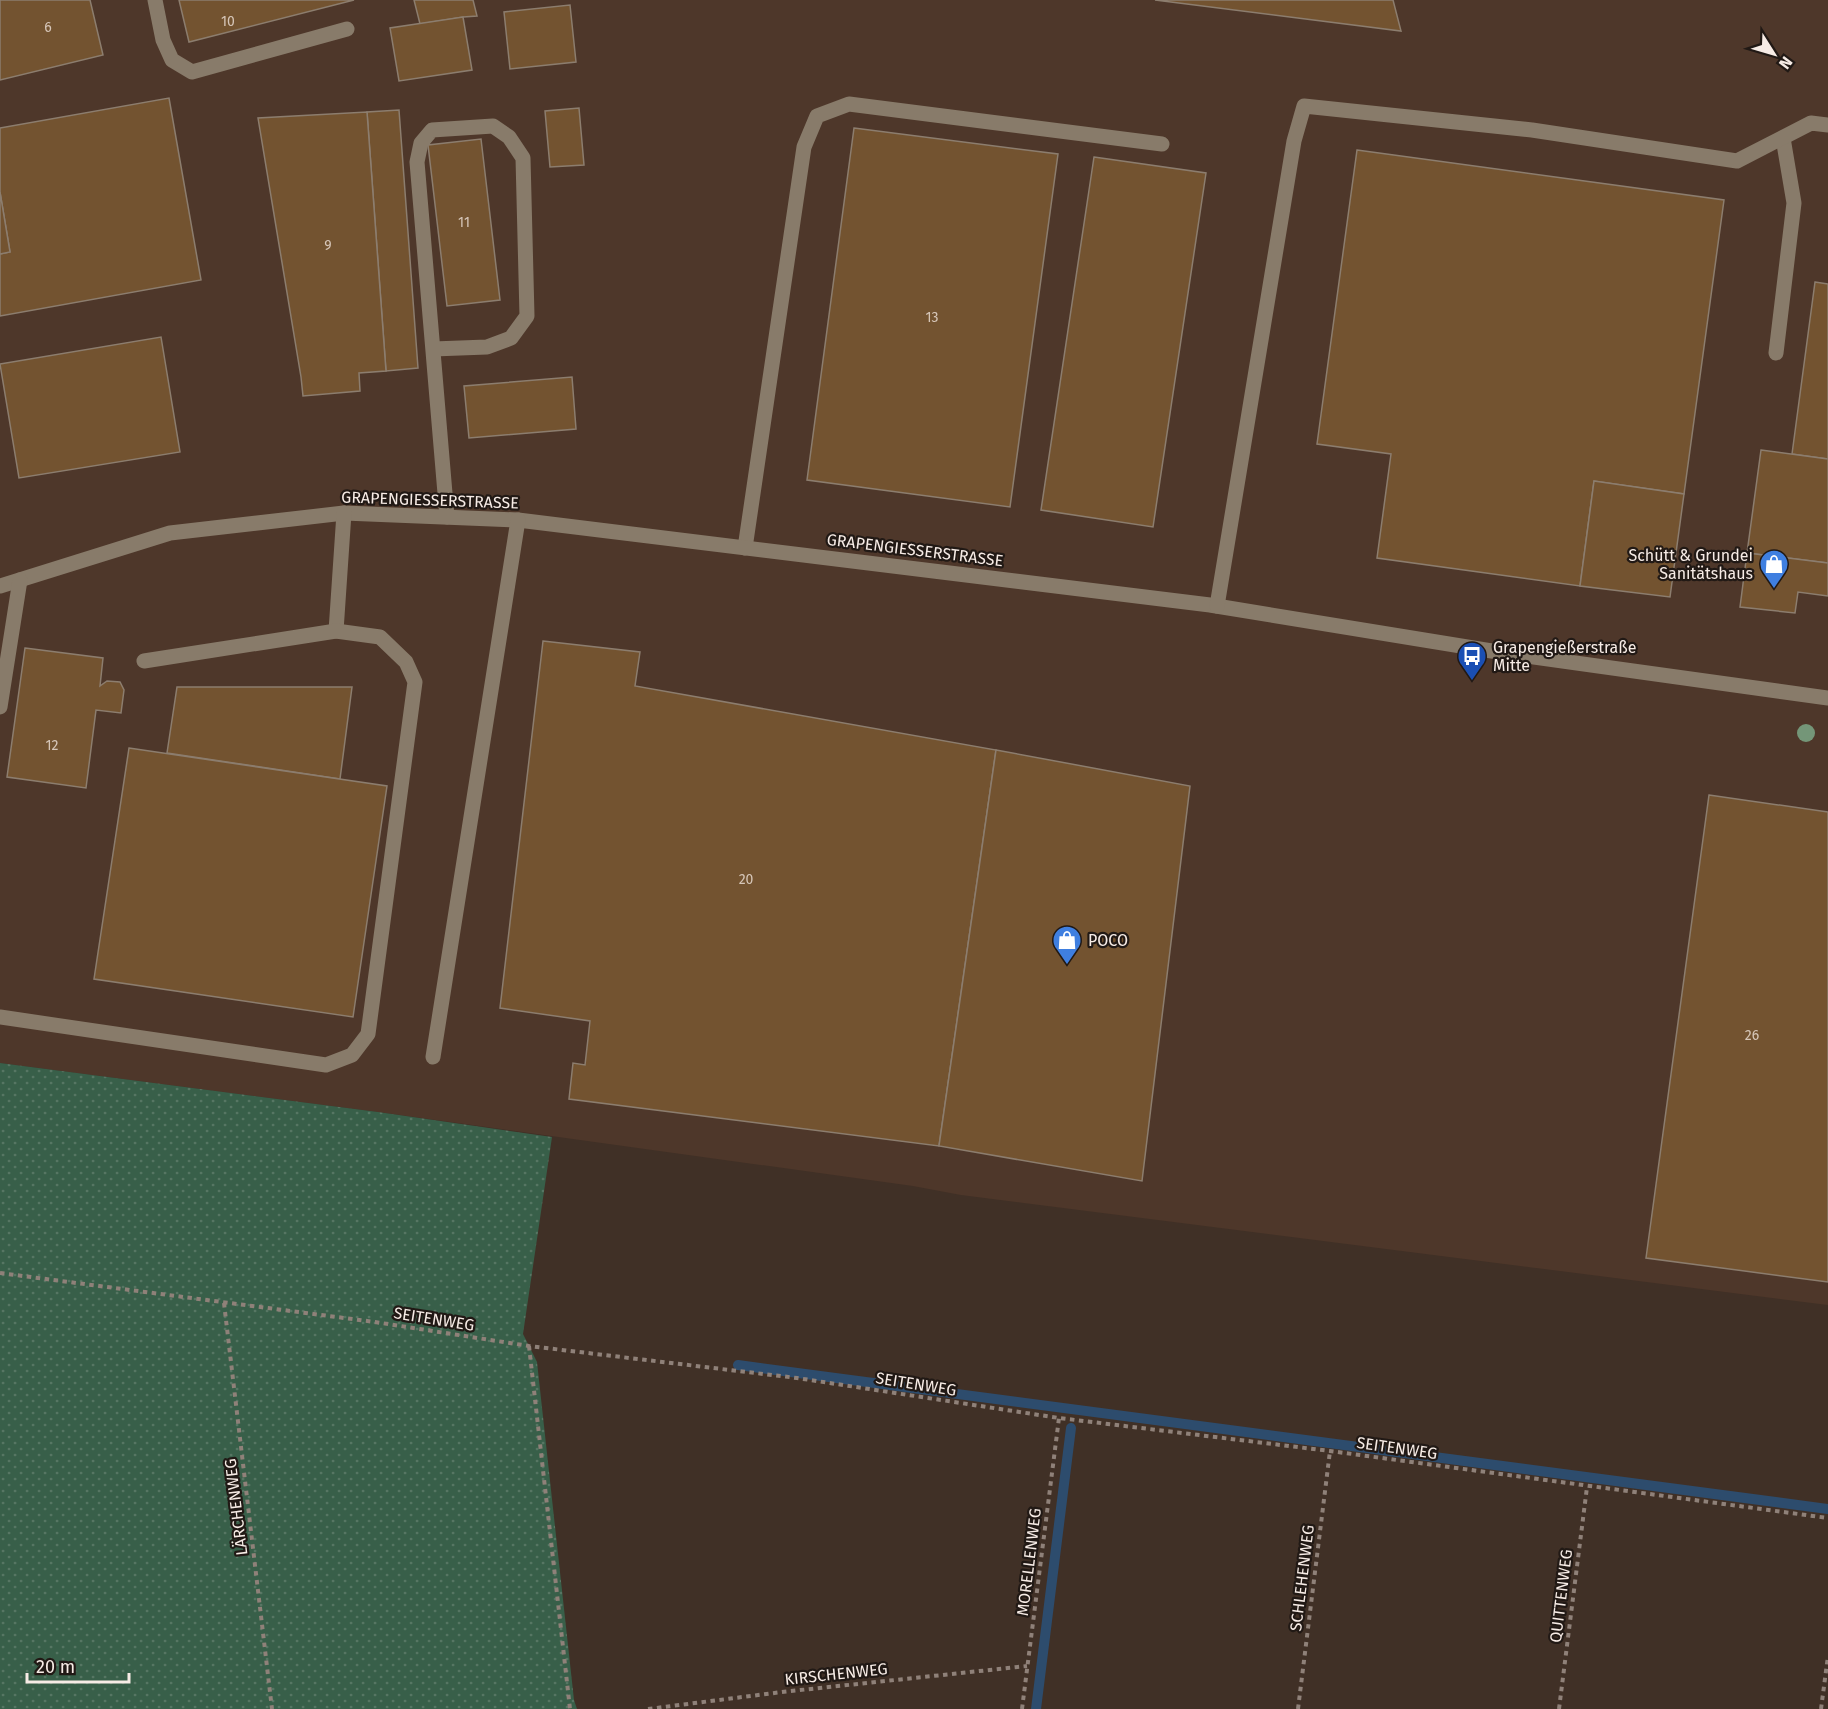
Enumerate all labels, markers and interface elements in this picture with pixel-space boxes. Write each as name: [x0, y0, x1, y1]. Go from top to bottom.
house number: 10: [221, 13, 235, 30]
house number: 6: [44, 19, 52, 36]
north arrow: [1744, 24, 1804, 84]
text: N: [1775, 53, 1796, 73]
house number: 11: [458, 214, 470, 231]
house number: 9: [324, 237, 332, 254]
house number: 13: [925, 309, 939, 326]
street label: GRAPENGIESSERSTRASSE: [341, 487, 519, 513]
street label: GRAPENGIESSERSTRASSE: [826, 530, 1004, 570]
place label: Schütt & Grundei Sanitätshaus: [1628, 546, 1753, 583]
shop icon: Schütt & Grundei Sanitätshaus: [1758, 548, 1790, 590]
place label: Grapengießerstraße Mitte: [1493, 638, 1637, 675]
bus stop icon: Grapengießerstraße Mitte: [1456, 640, 1488, 682]
house number: 12: [46, 737, 59, 754]
house number: 20: [739, 871, 754, 888]
shop icon: POCO: [1051, 924, 1083, 966]
place label: POCO: [1088, 931, 1128, 950]
house number: 26: [1745, 1027, 1759, 1044]
street label: SEITENWEG: [392, 1303, 476, 1335]
street label: SEITENWEG: [874, 1368, 958, 1400]
street label: SEITENWEG: [1355, 1433, 1439, 1463]
street label: LÄRCHENWEG: [221, 1457, 251, 1557]
street label: MORELLENWEG: [1013, 1507, 1045, 1617]
street label: SCHLEHENWEG: [1286, 1524, 1318, 1632]
street label: QUITTENWEG: [1546, 1548, 1576, 1644]
scale bar: [27, 1646, 129, 1684]
text: 20 m: [36, 1656, 75, 1678]
street label: KIRSCHENWEG: [784, 1659, 888, 1689]

